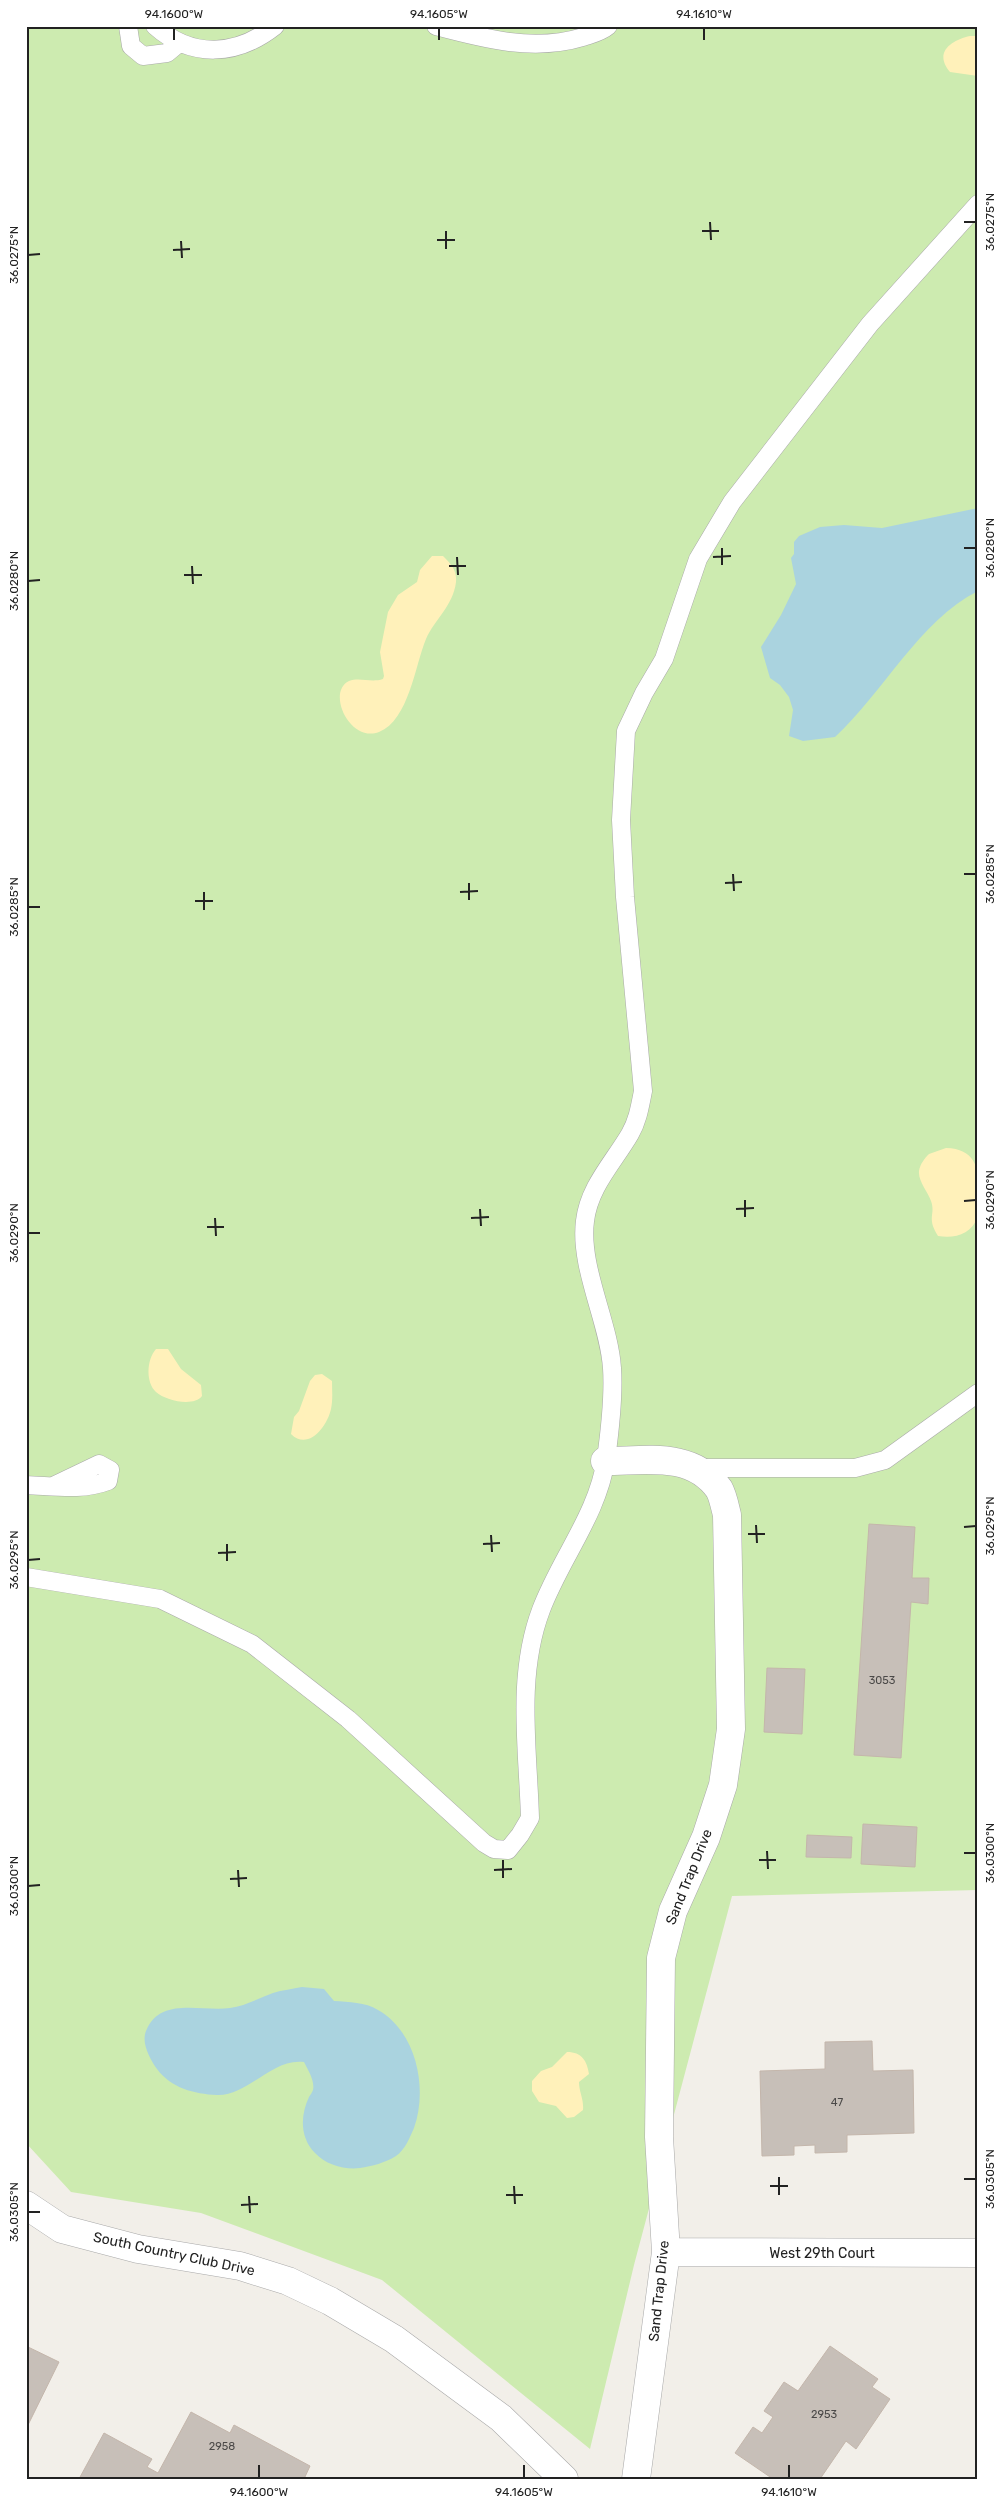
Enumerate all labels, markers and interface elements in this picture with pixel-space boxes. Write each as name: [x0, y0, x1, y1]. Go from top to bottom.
text: 94.1600°W: [145, 7, 204, 21]
text: 94.1605°W: [410, 7, 468, 21]
text: 94.1610°W: [676, 7, 732, 21]
text: 36.0275°N: [983, 193, 997, 251]
text: 36.0275°N: [7, 226, 21, 284]
text: 36.0280°N: [983, 518, 997, 578]
text: 36.0280°N: [7, 551, 21, 611]
text: 36.0285°N: [983, 844, 997, 904]
text: 36.0285°N: [7, 877, 21, 937]
text: 36.0290°N: [983, 1170, 997, 1230]
text: 36.0290°N: [7, 1203, 21, 1263]
text: 36.0295°N: [983, 1496, 997, 1556]
text: 36.0295°N: [7, 1530, 21, 1590]
house number: 3053: [869, 1674, 896, 1687]
text: 36.0300°N: [983, 1823, 997, 1883]
street label: Sand Trap Drive: [662, 1827, 716, 1927]
text: 36.0300°N: [7, 1856, 21, 1916]
house number: 47: [831, 2096, 843, 2109]
text: 36.0305°N: [983, 2149, 997, 2209]
text: 36.0305°N: [7, 2182, 21, 2242]
street label: South Country Club Drive: [92, 2229, 257, 2279]
street label: Sand Trap Drive: [645, 2239, 673, 2342]
street label: West 29th Court: [769, 2245, 875, 2262]
house number: 2953: [811, 2408, 837, 2421]
house number: 2958: [209, 2440, 235, 2453]
text: 94.1600°W: [230, 2485, 289, 2499]
text: 94.1605°W: [495, 2485, 553, 2499]
text: 94.1610°W: [761, 2485, 817, 2499]

